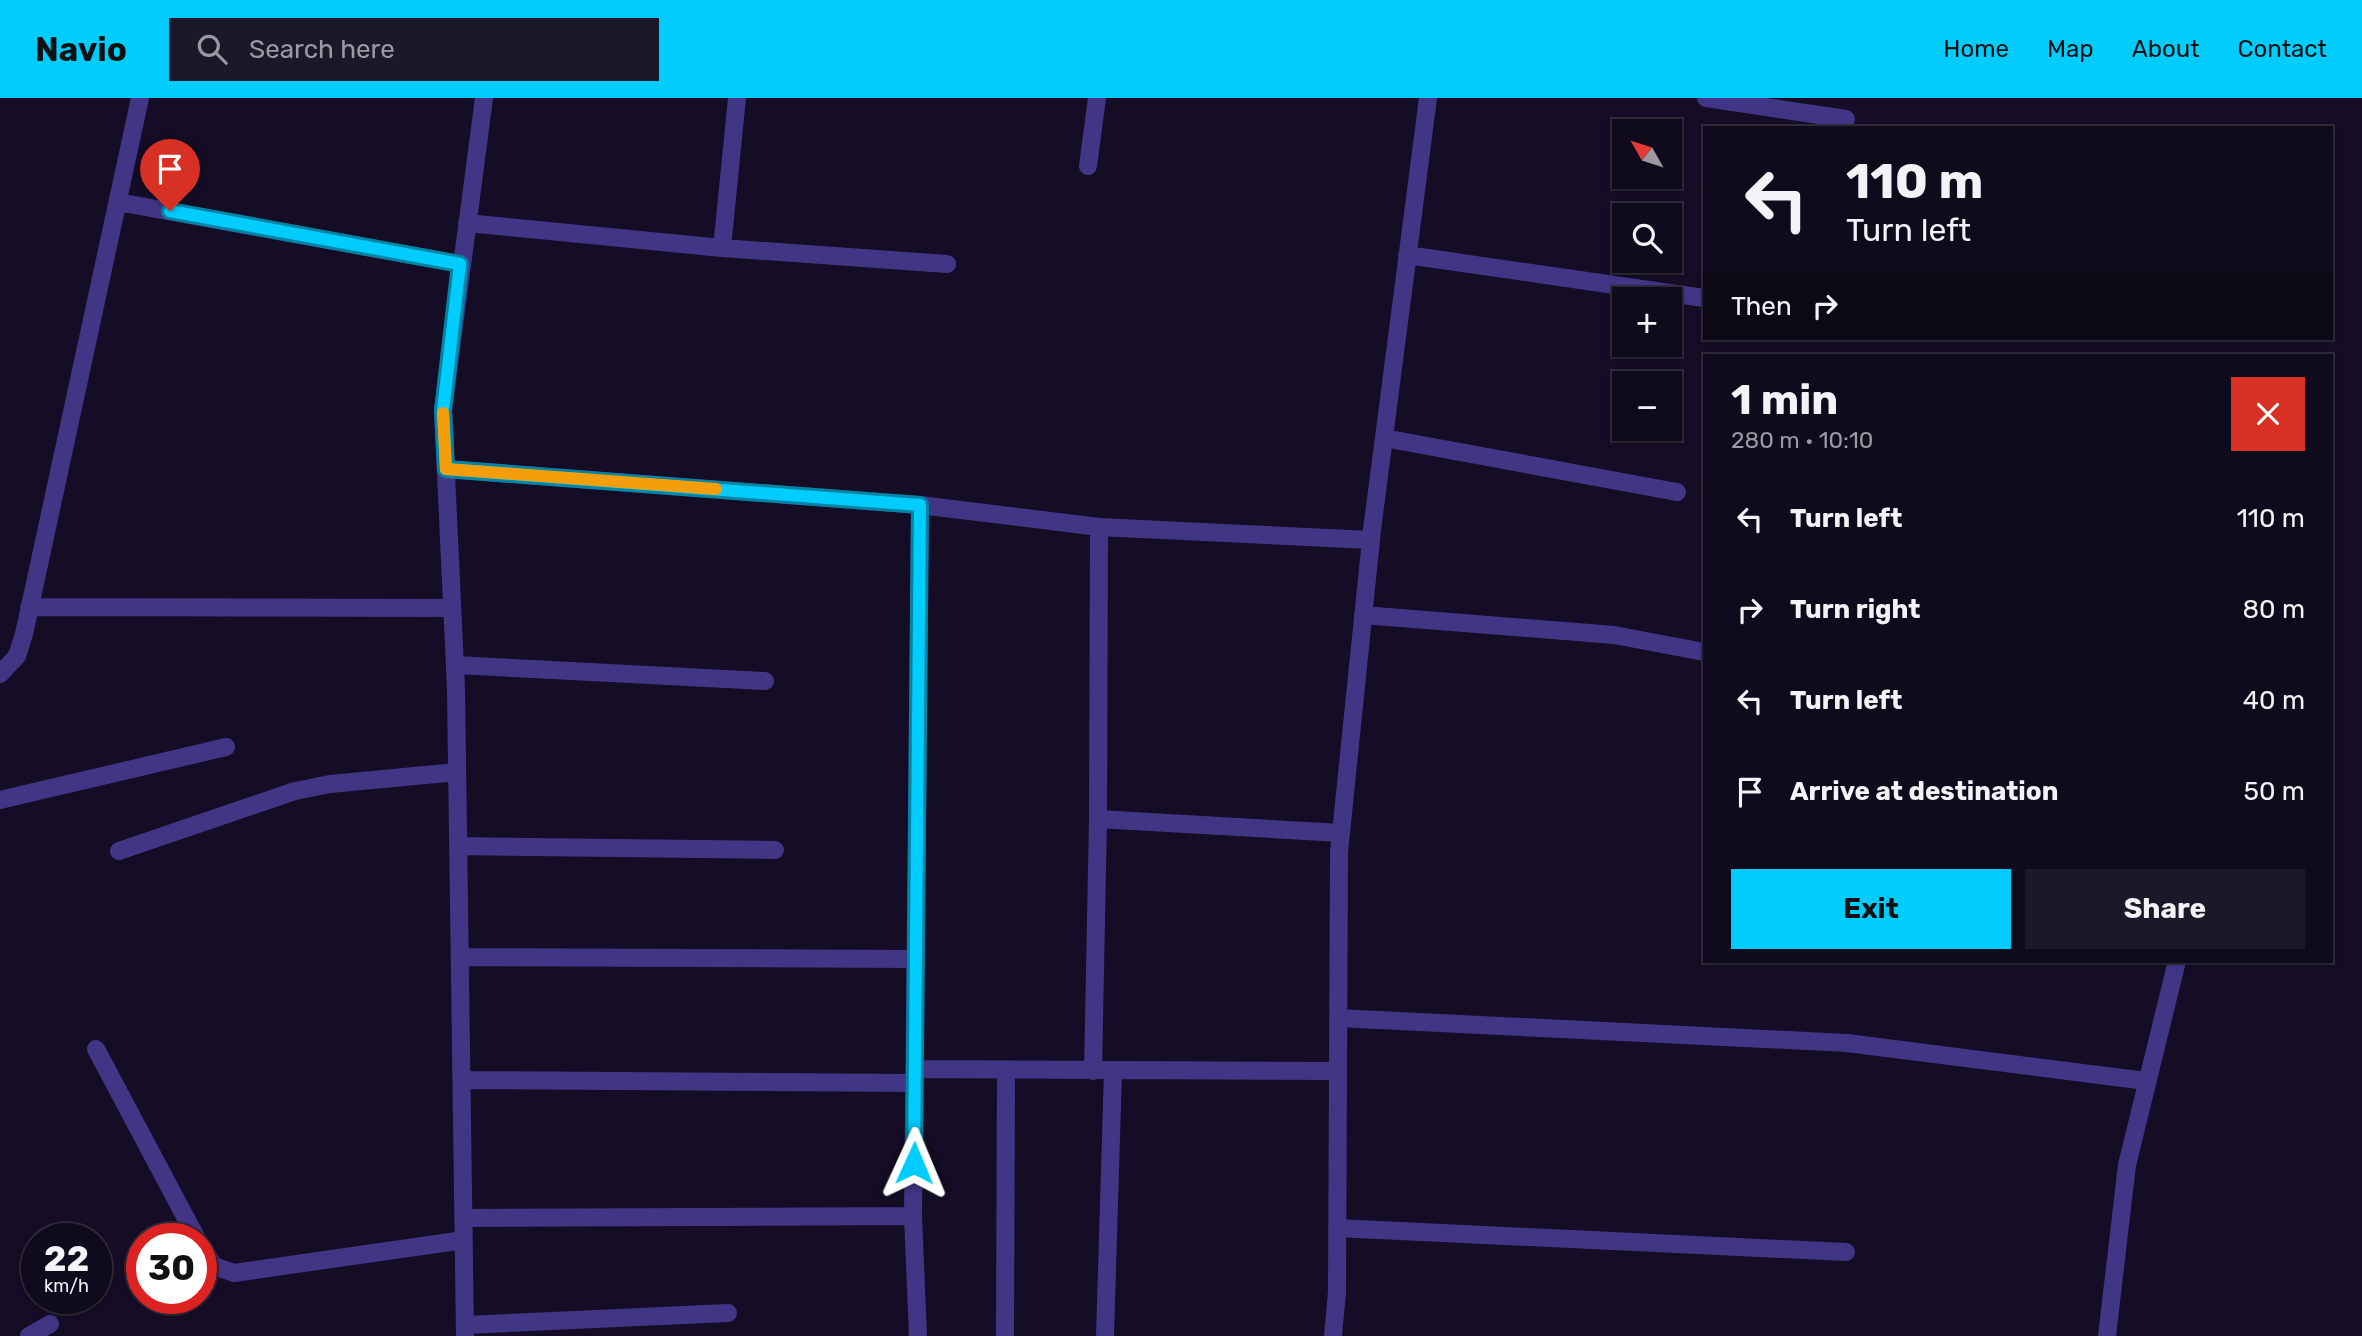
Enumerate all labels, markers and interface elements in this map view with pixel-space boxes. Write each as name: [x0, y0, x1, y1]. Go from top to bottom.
search box: [169, 18, 659, 81]
text: Navio: [35, 30, 127, 69]
icon: search: [193, 30, 231, 68]
text: Search here: [249, 34, 395, 65]
text: Home: [1943, 35, 2009, 63]
text: Map: [2047, 35, 2094, 63]
text: About: [2132, 35, 2200, 63]
text: Contact: [2238, 35, 2327, 63]
north arrow: [1612, 119, 1682, 189]
map controls: [1612, 119, 1682, 441]
pin: [140, 139, 200, 211]
icon: arrive: [151, 150, 189, 188]
text: 110 m: [1846, 152, 1983, 210]
icon: left: [1731, 154, 1822, 245]
button: search: [1612, 203, 1682, 273]
text: Turn left: [1846, 211, 1971, 249]
button: +: [1612, 287, 1682, 357]
icon: right: [1806, 287, 1844, 325]
text: Then: [1731, 291, 1792, 322]
button: −: [1612, 371, 1682, 441]
text: 1 min: [1731, 375, 1838, 425]
button: close: [2231, 377, 2305, 451]
text: 280 m · 10:10: [1731, 426, 1873, 454]
icon: left: [1731, 500, 1769, 538]
text: Turn left: [1790, 503, 1902, 534]
text: 110 m: [2237, 503, 2305, 534]
icon: right: [1731, 591, 1769, 629]
text: Turn right: [1790, 594, 1920, 625]
text: 80 m: [2242, 594, 2305, 625]
icon: left: [1731, 682, 1769, 720]
text: Turn left: [1790, 685, 1902, 716]
text: 40 m: [2243, 685, 2305, 716]
icon: arrive: [1731, 773, 1769, 811]
text: Arrive at destination: [1790, 776, 2058, 807]
text: 50 m: [2244, 776, 2305, 807]
button: Exit: [1731, 869, 2011, 949]
button: Share: [2025, 869, 2305, 949]
position arrow: [877, 1126, 951, 1200]
speed limit sign: 30: [126, 1223, 217, 1314]
text: 22: [44, 1238, 89, 1280]
text: km/h: [44, 1275, 89, 1297]

